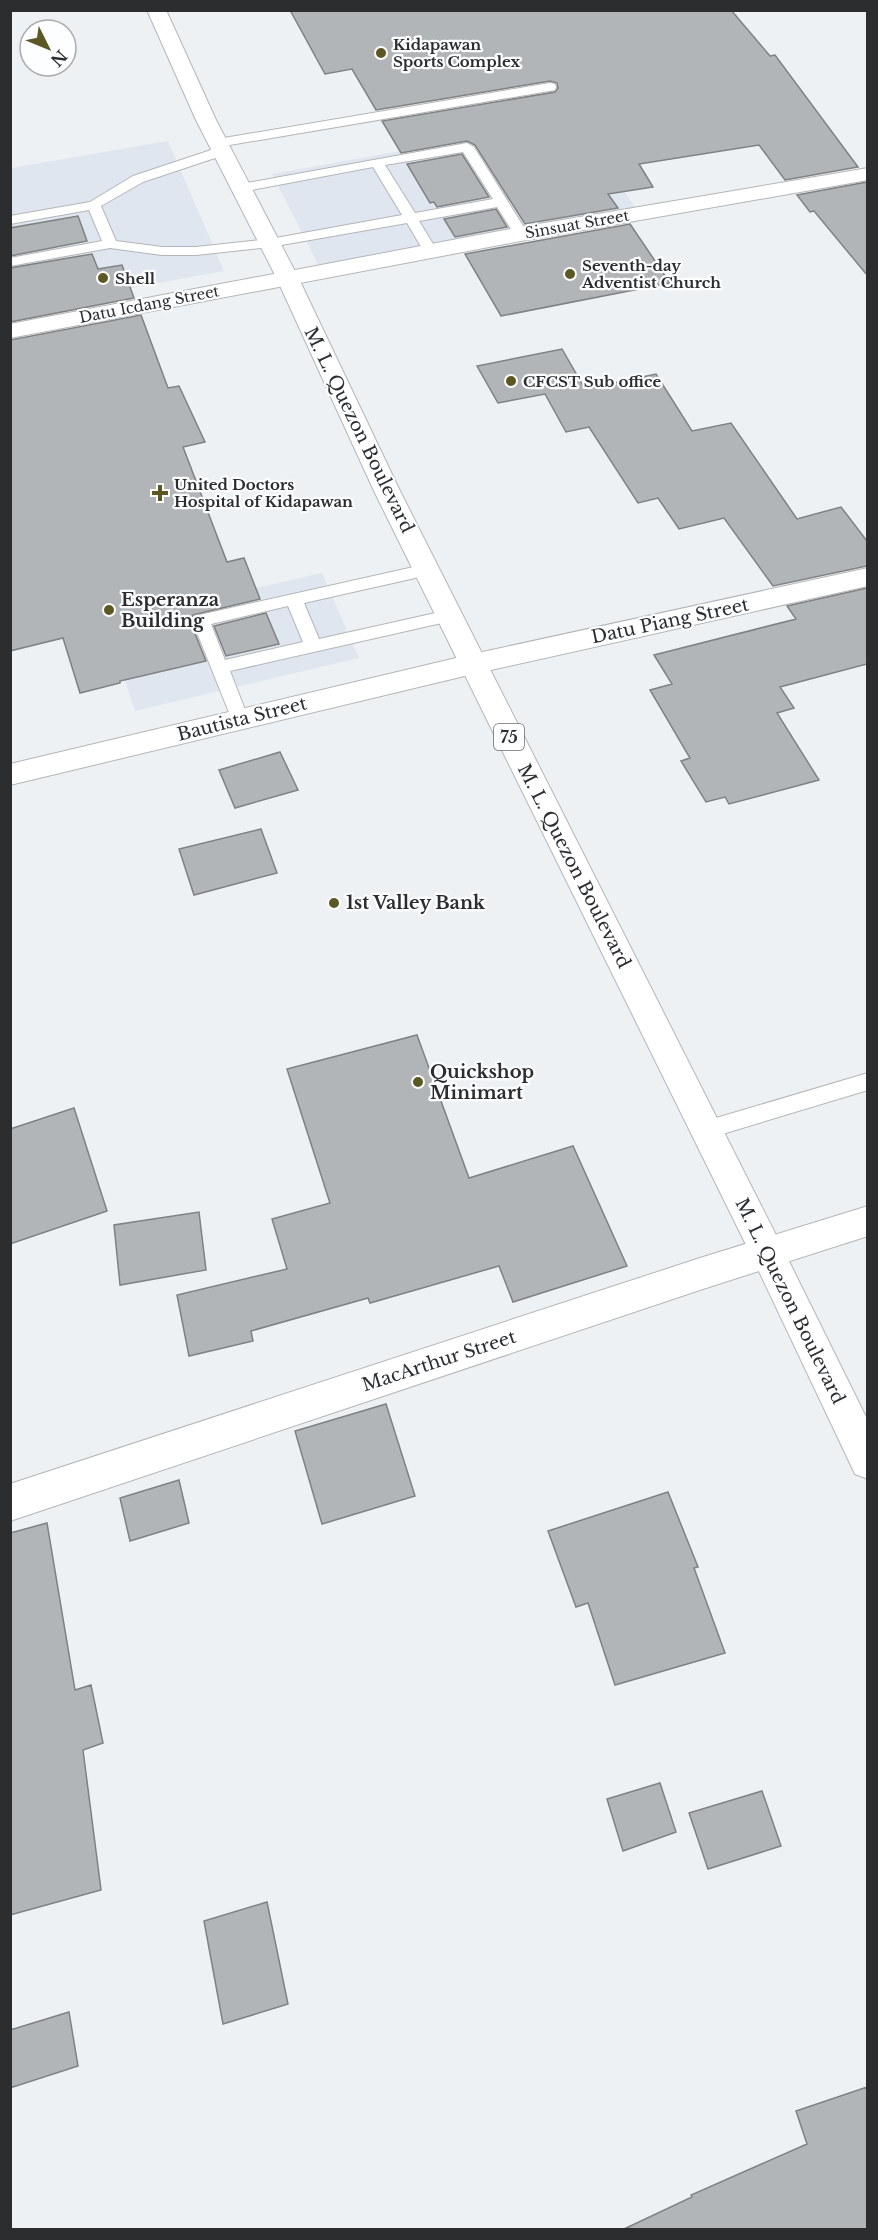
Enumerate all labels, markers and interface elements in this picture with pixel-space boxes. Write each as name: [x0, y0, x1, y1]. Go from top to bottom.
north arrow: [18, 18, 78, 78]
place label: Kidapawan Sports Complex: [393, 35, 521, 71]
text: N: [47, 46, 71, 71]
marker: Kidapawan Sports Complex: [374, 46, 388, 60]
street label: Sinsuat Street: [523, 205, 631, 243]
place label: Seventh-day Adventist Church: [581, 256, 721, 292]
marker: Seventh-day Adventist Church: [563, 267, 577, 281]
place label: Shell: [115, 269, 156, 288]
marker: Shell: [96, 271, 110, 285]
street label: Datu Icdang Street: [77, 281, 221, 327]
street label: M. L. Quezon Boulevard: [300, 323, 418, 537]
place label: CFCST Sub office: [523, 372, 661, 391]
marker: CFCST Sub office: [504, 374, 518, 388]
place label: United Doctors Hospital of Kidapawan: [174, 475, 353, 511]
marker: United Doctors Hospital of Kidapawan: [151, 484, 169, 502]
place label: Esperanza Building: [121, 589, 220, 632]
street label: Datu Piang Street: [589, 594, 751, 648]
marker: Esperanza Building: [102, 603, 116, 617]
street label: Bautista Street: [175, 692, 309, 746]
road number: 75: [494, 724, 524, 750]
street label: M. L. Quezon Boulevard: [513, 760, 635, 972]
place label: 1st Valley Bank: [346, 892, 486, 914]
marker: 1st Valley Bank: [327, 896, 341, 910]
place label: Quickshop Minimart: [430, 1061, 534, 1104]
marker: Quickshop Minimart: [411, 1075, 425, 1089]
street label: M. L. Quezon Boulevard: [731, 1194, 849, 1408]
street label: MacArthur Street: [359, 1326, 519, 1396]

